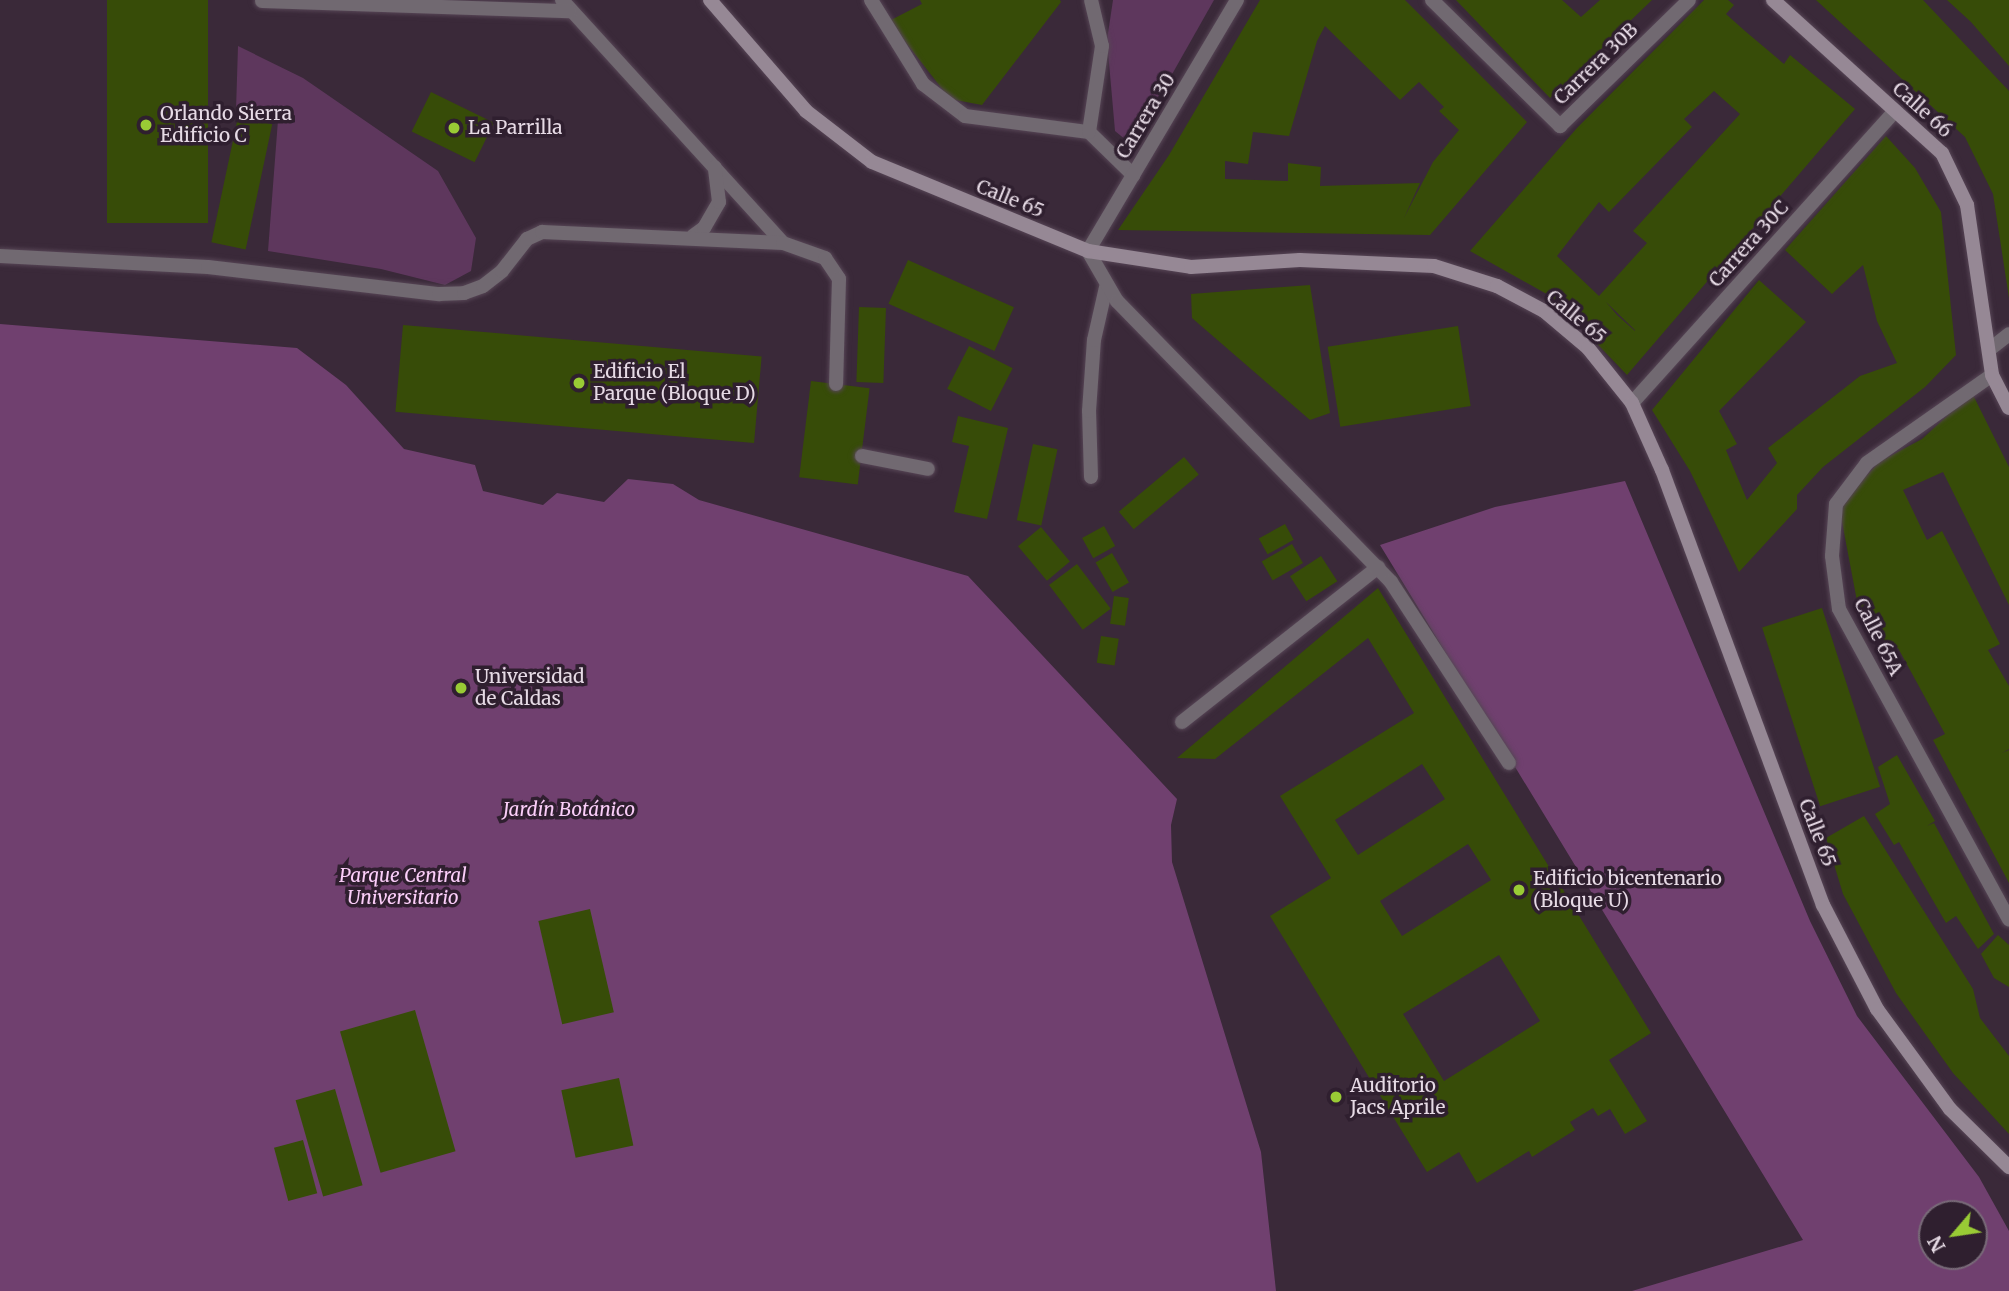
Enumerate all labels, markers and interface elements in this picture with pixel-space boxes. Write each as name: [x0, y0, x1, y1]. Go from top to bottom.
street label: Carrera 30B: [1549, 18, 1643, 110]
street label: Carrera 30: [1112, 69, 1180, 163]
street label: Calle 66: [1888, 77, 1956, 143]
place label: Orlando Sierra Edificio C: [160, 103, 292, 147]
marker: Orlando Sierra Edificio C: [138, 117, 154, 133]
place label: La Parrilla: [468, 117, 563, 139]
marker: La Parrilla: [446, 120, 462, 136]
street label: Calle 65: [973, 175, 1047, 223]
street label: Carrera 30C: [1704, 196, 1794, 292]
street label: Calle 65: [1542, 285, 1610, 349]
place label: Edificio El Parque (Bloque D): [593, 361, 756, 405]
marker: Edificio El Parque (Bloque D): [571, 375, 587, 391]
street label: Calle 65A: [1849, 595, 1907, 679]
place label: Universidad de Caldas: [475, 666, 585, 710]
marker: Universidad de Caldas: [453, 680, 469, 696]
street label: Calle 65: [1794, 796, 1840, 870]
park label: Jardín Botánico: [503, 799, 635, 821]
park label: Parque Central Universitario: [339, 865, 467, 909]
place label: Edificio bicentenario (Bloque U): [1533, 868, 1722, 912]
marker: Edificio bicentenario (Bloque U): [1511, 882, 1527, 898]
place label: Auditorio Jacs Aprile: [1350, 1075, 1445, 1119]
marker: Auditorio Jacs Aprile: [1328, 1089, 1344, 1105]
north arrow: [1918, 1200, 1988, 1270]
text: N: [1922, 1232, 1951, 1257]

